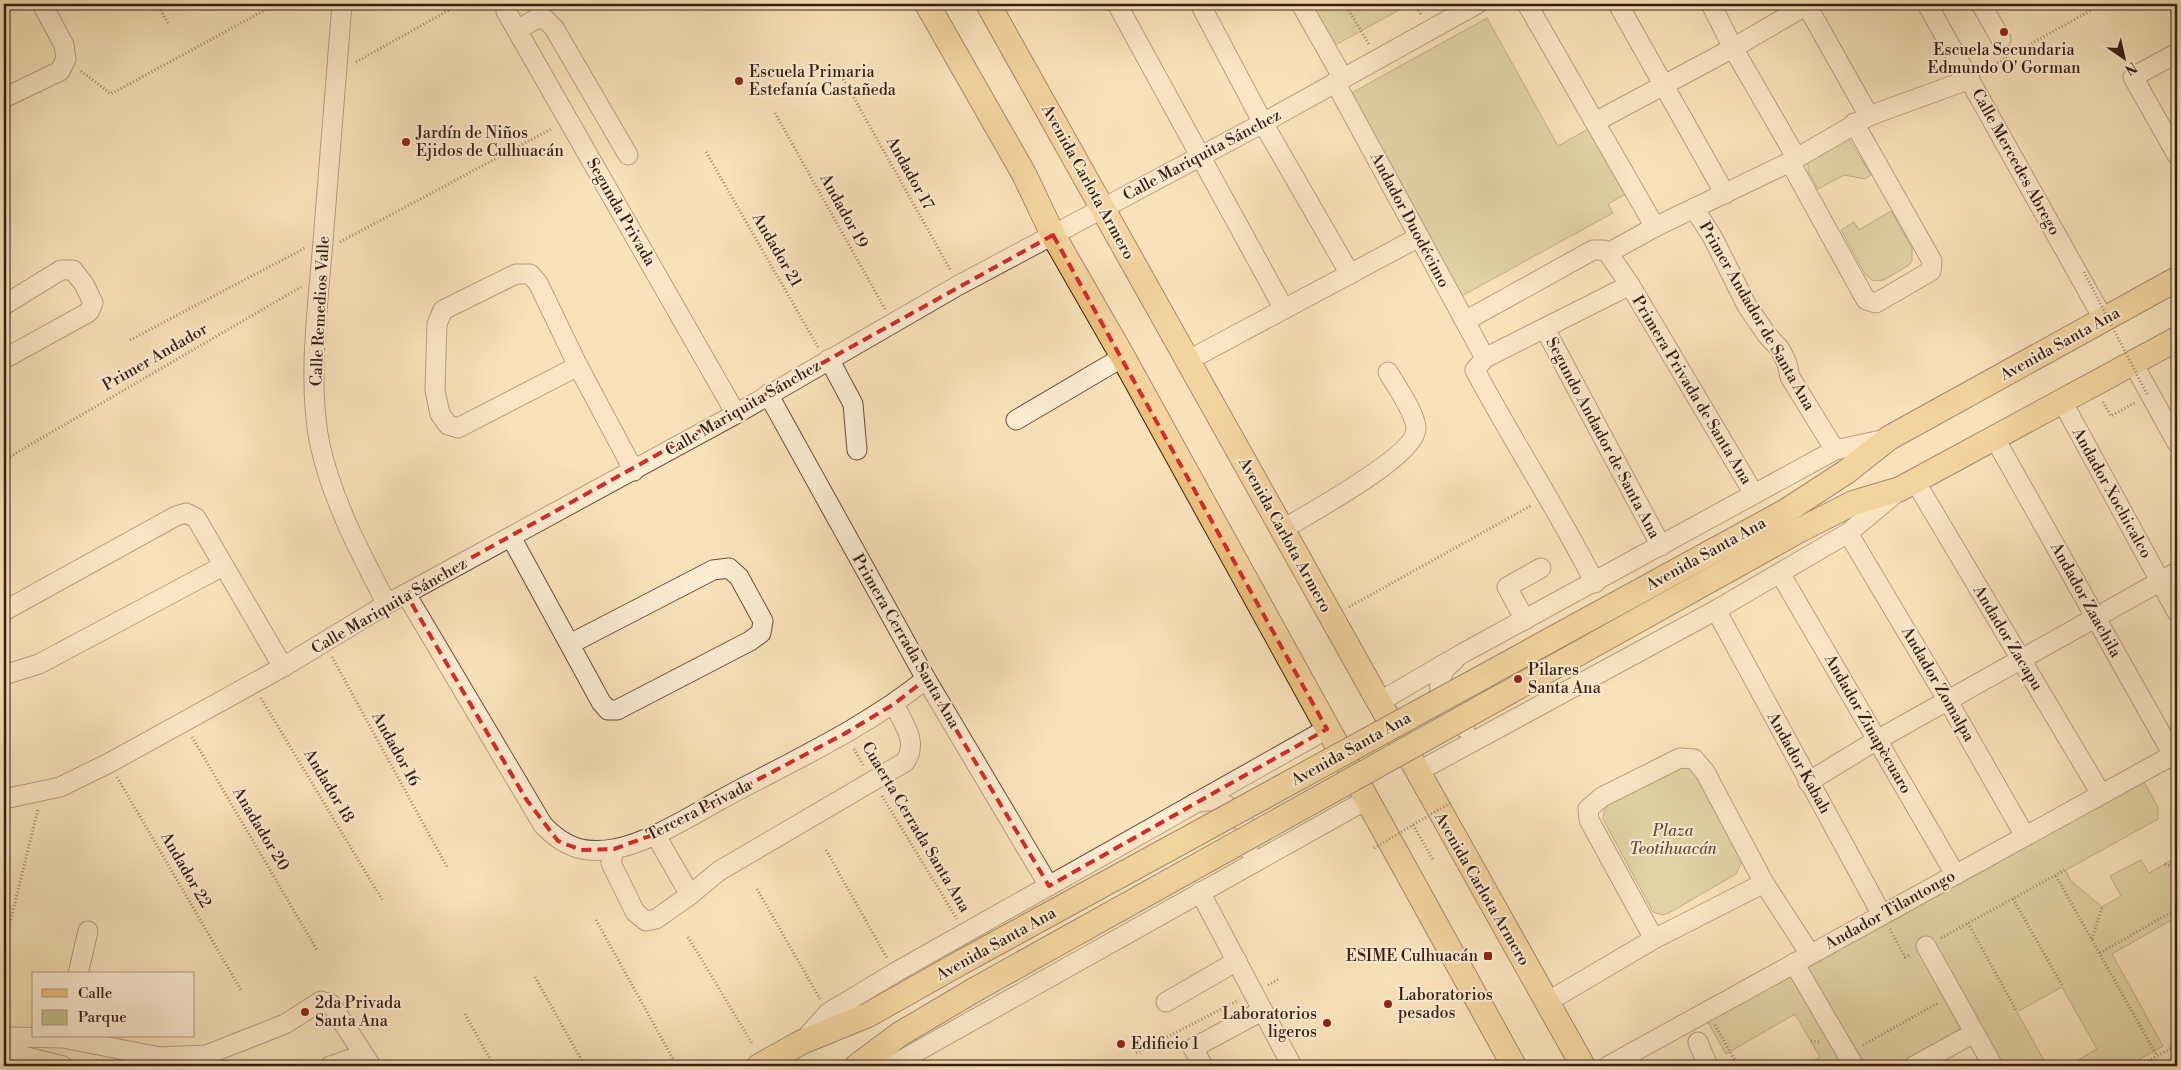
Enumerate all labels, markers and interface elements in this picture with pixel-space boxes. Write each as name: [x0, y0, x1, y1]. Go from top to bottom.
marker: Escuela Secundaria Edmundo O' Gorman: [1998, 26, 2010, 38]
north arrow: [2098, 32, 2148, 82]
place label: Escuela Secundaria Edmundo O' Gorman: [1927, 40, 2081, 78]
text: N: [2121, 57, 2140, 79]
place label: Escuela Primaria Estefanía Castañeda: [749, 62, 897, 100]
marker: Escuela Primaria Estefanía Castañeda: [733, 75, 745, 87]
street label: Calle Mercedes Abrego: [1967, 85, 2065, 239]
street label: Avenida Carlota Armero: [1037, 100, 1139, 263]
street label: Calle Mariquita Sánchez: [1120, 105, 1284, 205]
place label: Jardín de Niños Ejidos de Culhuacán: [415, 123, 564, 161]
street label: Andador 17: [881, 132, 938, 213]
marker: Jardín de Niños Ejidos de Culhuacán: [400, 136, 412, 148]
street label: Andador Duodécimo: [1365, 148, 1454, 291]
street label: Segunda Privada: [582, 154, 660, 270]
street label: Andador 19: [815, 169, 873, 252]
street label: Andador 21: [747, 209, 806, 291]
street label: Primer Andador de Santa Ana: [1695, 218, 1820, 415]
street label: Calle Remedios Valle: [306, 235, 334, 387]
street label: Primera Privada de Santa Ana: [1628, 292, 1757, 489]
street label: Avenida Santa Ana: [1996, 302, 2124, 386]
street label: Primer Andador: [99, 319, 211, 395]
street label: Segundo Andador de Santa Ana: [1541, 334, 1665, 543]
street label: Calle Mariquita Sánchez: [662, 355, 824, 461]
street label: Andador Xochicalco: [2067, 423, 2156, 562]
street label: Avenida Carlota Armero: [1234, 453, 1336, 616]
street label: Avenida Santa Ana: [1642, 512, 1770, 596]
street label: Andador Zaachila: [2046, 538, 2126, 662]
street label: Primera Cerrada Santa Ana: [848, 550, 965, 733]
street label: Calle Mariquita Sánchez: [308, 553, 470, 659]
street label: Andador Zacapu: [1968, 581, 2047, 694]
street label: Andador Zomalpa: [1896, 622, 1980, 746]
street label: Andador Zinapècuaro: [1819, 650, 1916, 797]
place label: Pilares Santa Ana: [1528, 660, 1602, 698]
marker: Pilares Santa Ana: [1512, 673, 1524, 685]
street label: Andador 16: [367, 707, 425, 790]
street label: Avenida Santa Ana: [1287, 707, 1415, 791]
street label: Andador Kabah: [1762, 708, 1835, 818]
street label: Cuaerta Cerrada Santa Ana: [857, 738, 975, 917]
street label: Andador 18: [299, 745, 359, 827]
street label: Tercera Privada: [643, 774, 756, 845]
street label: Anadador 20: [228, 783, 294, 874]
street label: Avenida Carlota Armero: [1429, 808, 1534, 969]
park label: Plaza Teotihuacán: [1629, 821, 1718, 859]
street label: Andador 22: [156, 828, 216, 911]
street label: Andador Tilantongo: [1820, 866, 1959, 955]
street label: Avenida Santa Ana: [932, 902, 1060, 986]
place label: ESIME Culhuacán: [1346, 946, 1478, 966]
marker: ESIME Culhuacán: [1482, 950, 1494, 962]
legend: [32, 972, 195, 1038]
text: Calle: [78, 984, 112, 1003]
place label: Laboratorios pesados: [1398, 985, 1493, 1023]
place label: 2da Privada Santa Ana: [315, 993, 402, 1031]
marker: Laboratorios pesados: [1382, 998, 1394, 1010]
place label: Laboratorios ligeros: [1222, 1004, 1317, 1042]
marker: 2da Privada Santa Ana: [299, 1006, 311, 1018]
text: Parque: [78, 1008, 127, 1027]
marker: Laboratorios ligeros: [1321, 1017, 1333, 1029]
place label: Edificio 1: [1131, 1034, 1199, 1054]
marker: Edificio 1: [1115, 1038, 1127, 1050]

